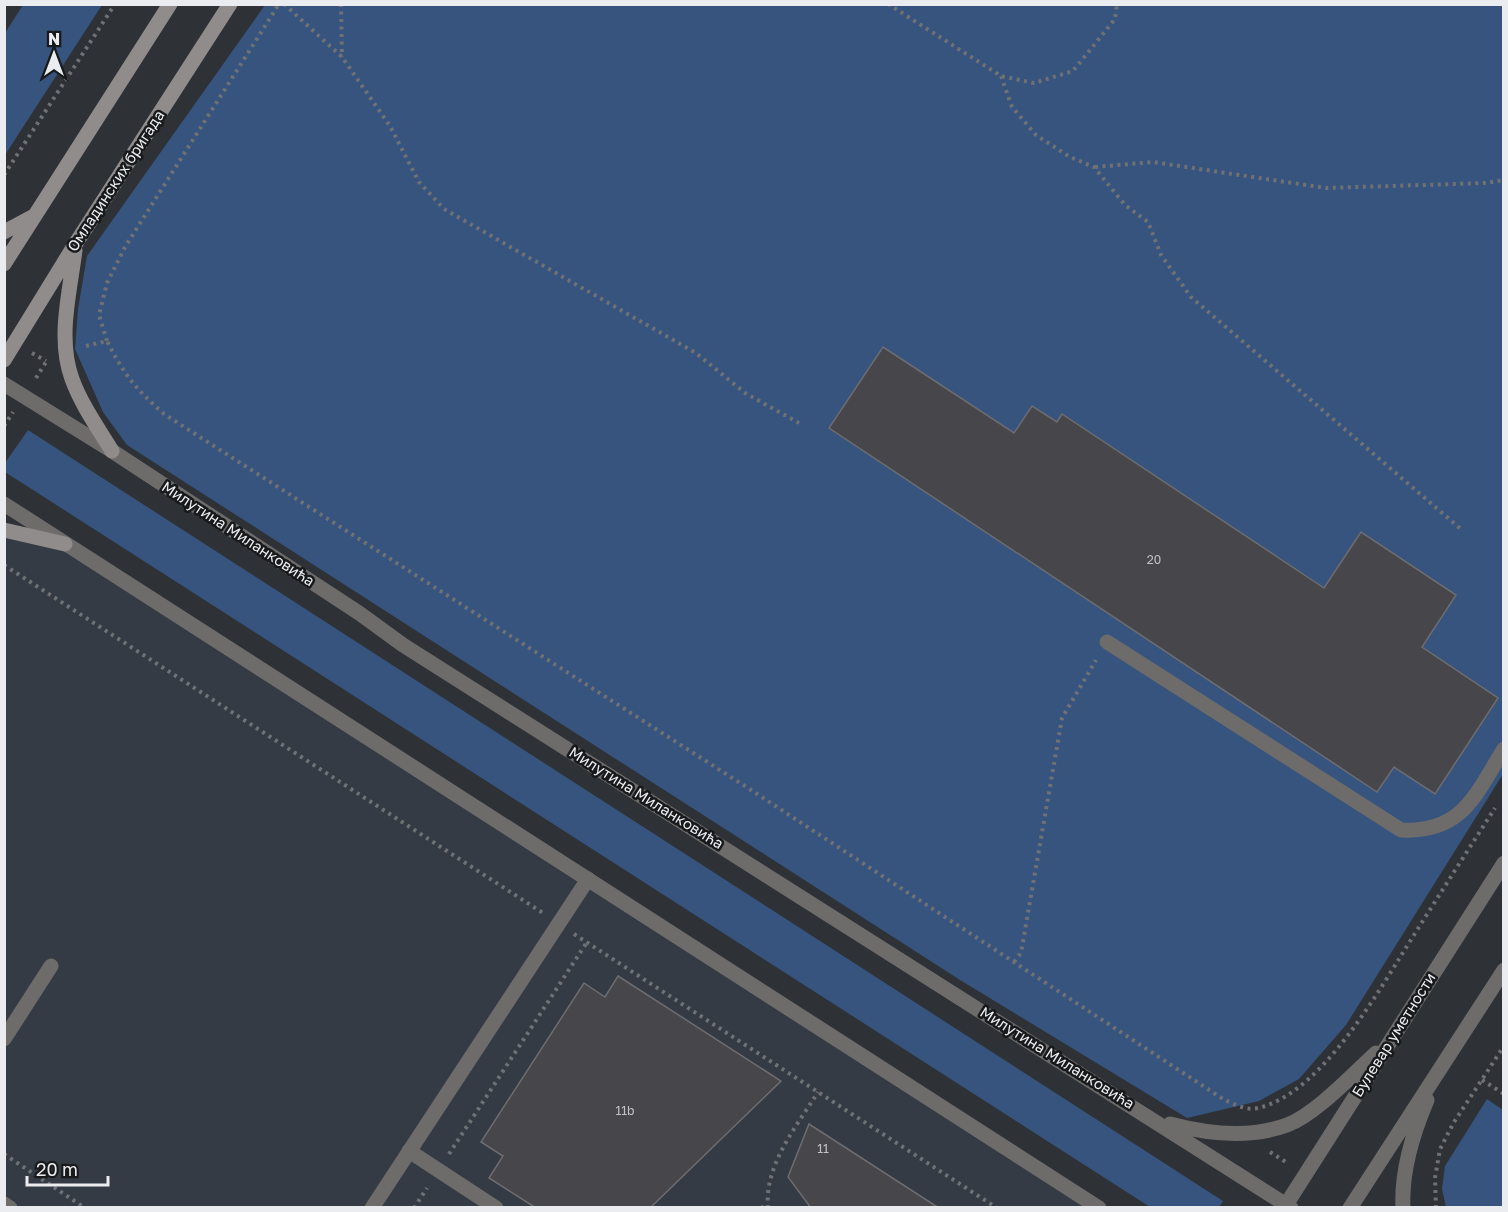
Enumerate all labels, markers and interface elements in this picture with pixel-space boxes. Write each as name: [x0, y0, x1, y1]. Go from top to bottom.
north arrow: [24, 24, 84, 84]
text: N: [48, 29, 60, 49]
street label: Омладинских бригада: [63, 107, 168, 254]
street label: Милутина Миланковића: [159, 477, 318, 589]
house number: 20: [1147, 552, 1161, 567]
street label: Милутина Миланковића: [566, 742, 727, 852]
street label: Булевар уметности: [1348, 969, 1439, 1100]
street label: Милутина Миланковића: [977, 1002, 1138, 1112]
house number: 11b: [615, 1103, 635, 1118]
house number: 11: [817, 1141, 829, 1156]
scale bar: [27, 1149, 108, 1187]
text: 20 m: [36, 1158, 78, 1180]

